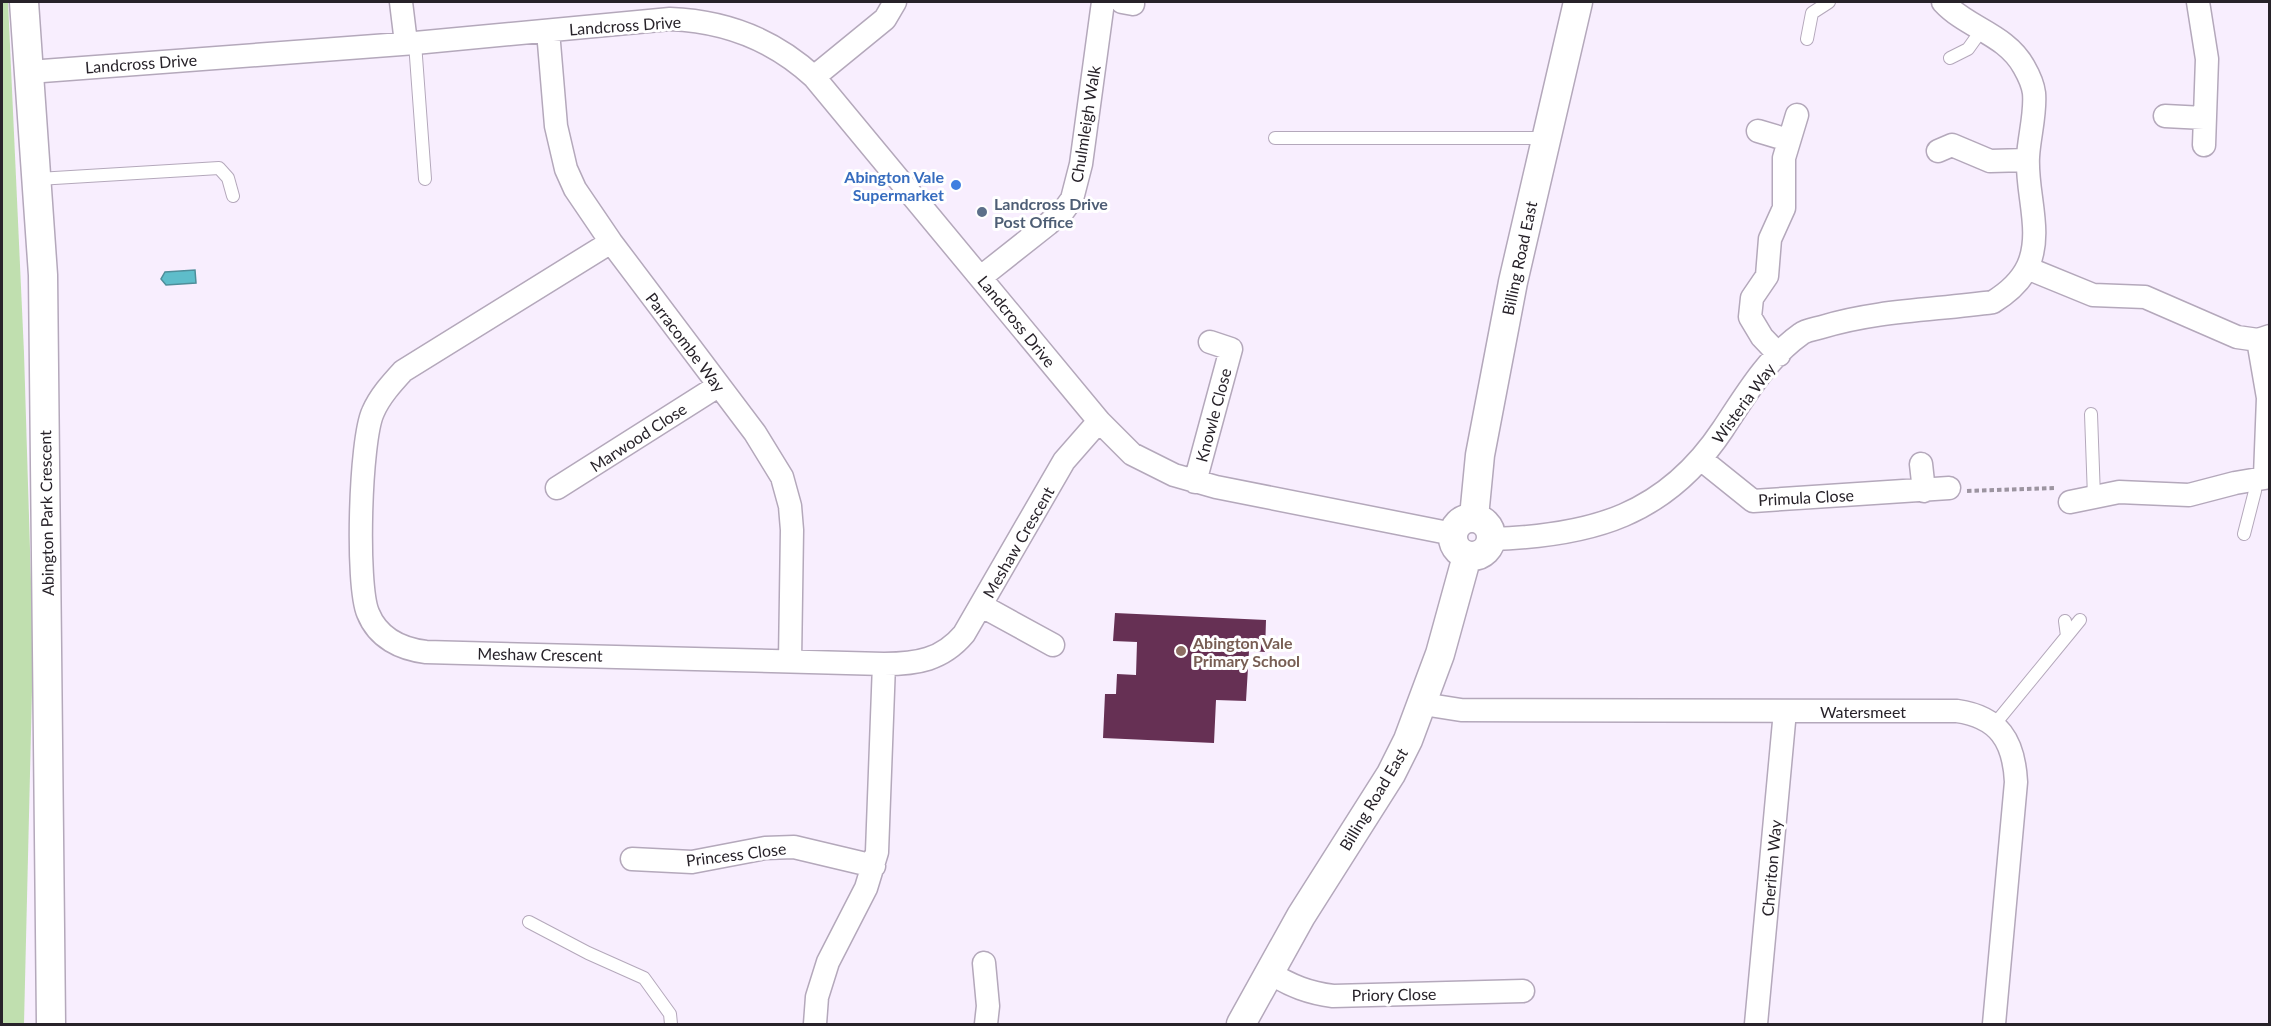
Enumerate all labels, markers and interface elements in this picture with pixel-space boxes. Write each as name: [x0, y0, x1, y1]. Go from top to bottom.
street label: Landcross Drive: [568, 12, 682, 38]
street label: Landcross Drive: [84, 50, 198, 76]
street label: Chulmleigh Walk: [1066, 63, 1104, 184]
place label: Abington Vale Supermarket: [843, 167, 944, 204]
marker: Abington Vale Supermarket: [949, 178, 963, 192]
place label: Landcross Drive Post Office: [994, 194, 1108, 231]
street label: Billing Road East: [1498, 199, 1540, 317]
marker: Landcross Drive Post Office: [975, 205, 989, 219]
street label: Landcross Drive: [974, 271, 1060, 371]
street label: Parracombe Way: [642, 289, 730, 396]
street label: Wisteria Way: [1708, 359, 1779, 447]
street label: Knowle Close: [1191, 366, 1235, 464]
street label: Marwood Close: [586, 399, 690, 475]
street label: Abington Park Crescent: [35, 430, 57, 596]
street label: Meshaw Crescent: [978, 483, 1058, 601]
street label: Primula Close: [1758, 485, 1854, 509]
place label: Abington Vale Primary School: [1192, 633, 1300, 670]
street label: Meshaw Crescent: [477, 643, 603, 665]
marker: Abington Vale Primary School: [1174, 644, 1188, 658]
street label: Watersmeet: [1820, 702, 1906, 721]
street label: Billing Road East: [1335, 744, 1411, 854]
street label: Cheriton Way: [1757, 818, 1785, 917]
street label: Princess Close: [685, 838, 787, 870]
street label: Priory Close: [1351, 984, 1437, 1004]

